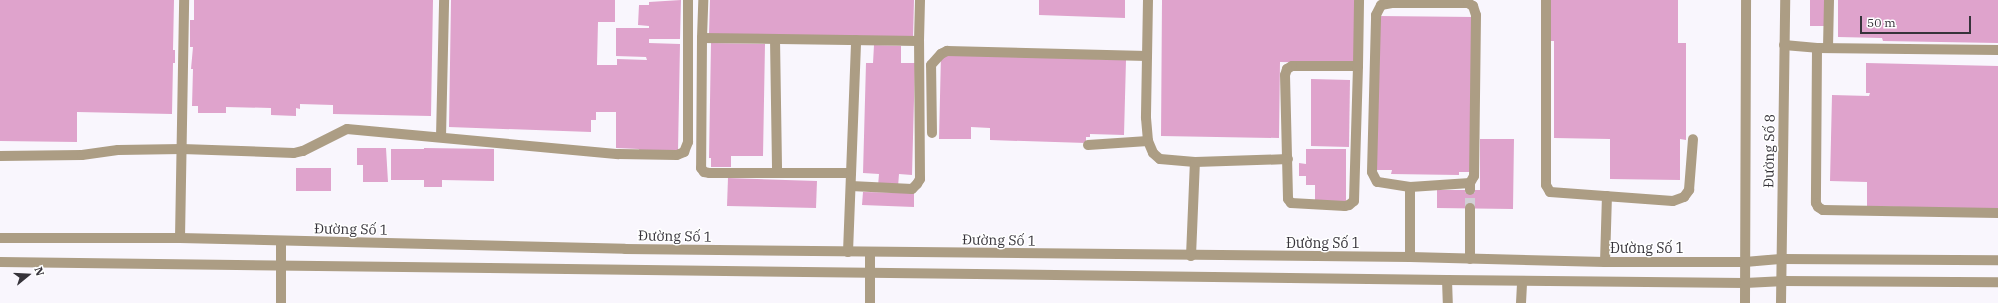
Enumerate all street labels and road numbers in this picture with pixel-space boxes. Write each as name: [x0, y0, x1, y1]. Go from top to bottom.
street label: Đường Số 8: [1760, 114, 1778, 188]
street label: Đường Số 1: [314, 220, 388, 238]
street label: Đường Số 1: [638, 227, 712, 245]
street label: Đường Số 1: [962, 231, 1036, 249]
street label: Đường Số 1: [1286, 235, 1360, 251]
street label: Đường Số 1: [1610, 240, 1684, 256]

